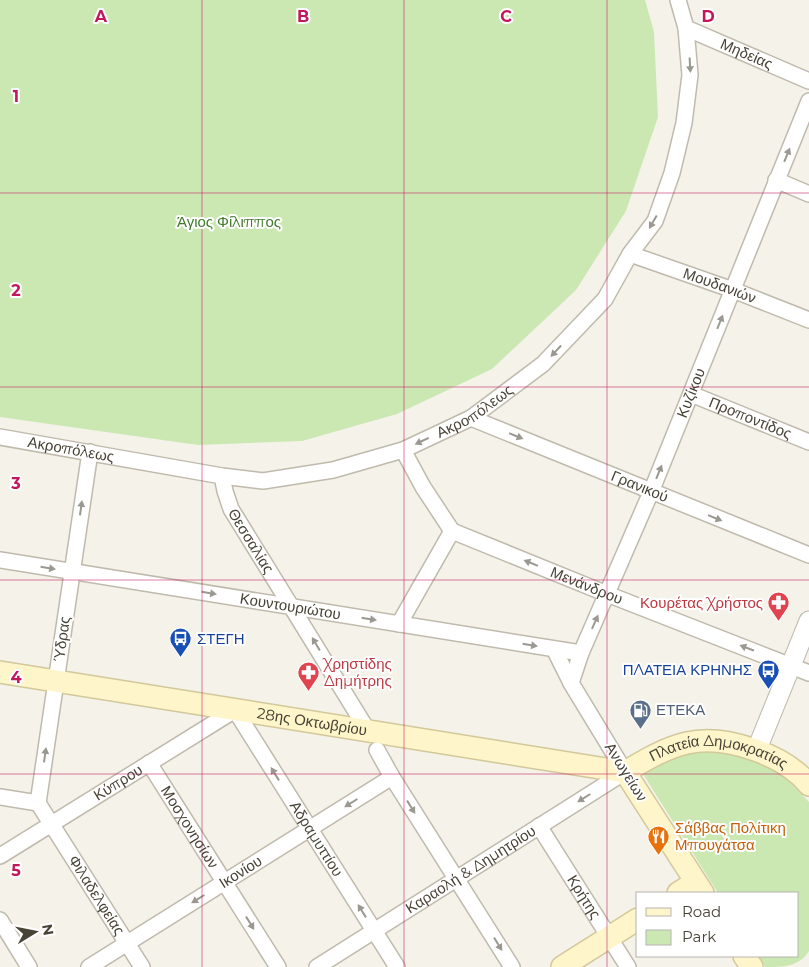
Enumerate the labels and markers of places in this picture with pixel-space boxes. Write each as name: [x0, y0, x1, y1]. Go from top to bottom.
pharmacy icon: Κουρέτας Χρήστος: [767, 591, 791, 622]
place label: Κουρέτας Χρήστος: [640, 593, 763, 612]
bus stop icon: ΣΤΕΓΗ: [169, 627, 193, 658]
place label: ΣΤΕΓΗ: [197, 629, 245, 648]
place label: Χρηστίδης Δημήτρης: [322, 654, 392, 690]
bus stop icon: ΠΛΑΤΕΙΑ ΚΡΗΝΗΣ: [756, 658, 780, 689]
place label: ΠΛΑΤΕΙΑ ΚΡΗΝΗΣ: [623, 660, 752, 679]
pharmacy icon: Χρηστίδης Δημήτρης: [296, 661, 320, 692]
fuel station icon: ΕΤΕΚΑ: [628, 698, 652, 729]
place label: ΕΤΕΚΑ: [656, 700, 705, 719]
place label: Σάββας Πολίτικη Μπουγάτσα: [675, 818, 786, 854]
restaurant icon: Σάββας Πολίτικη Μπουγάτσα: [647, 825, 671, 856]

